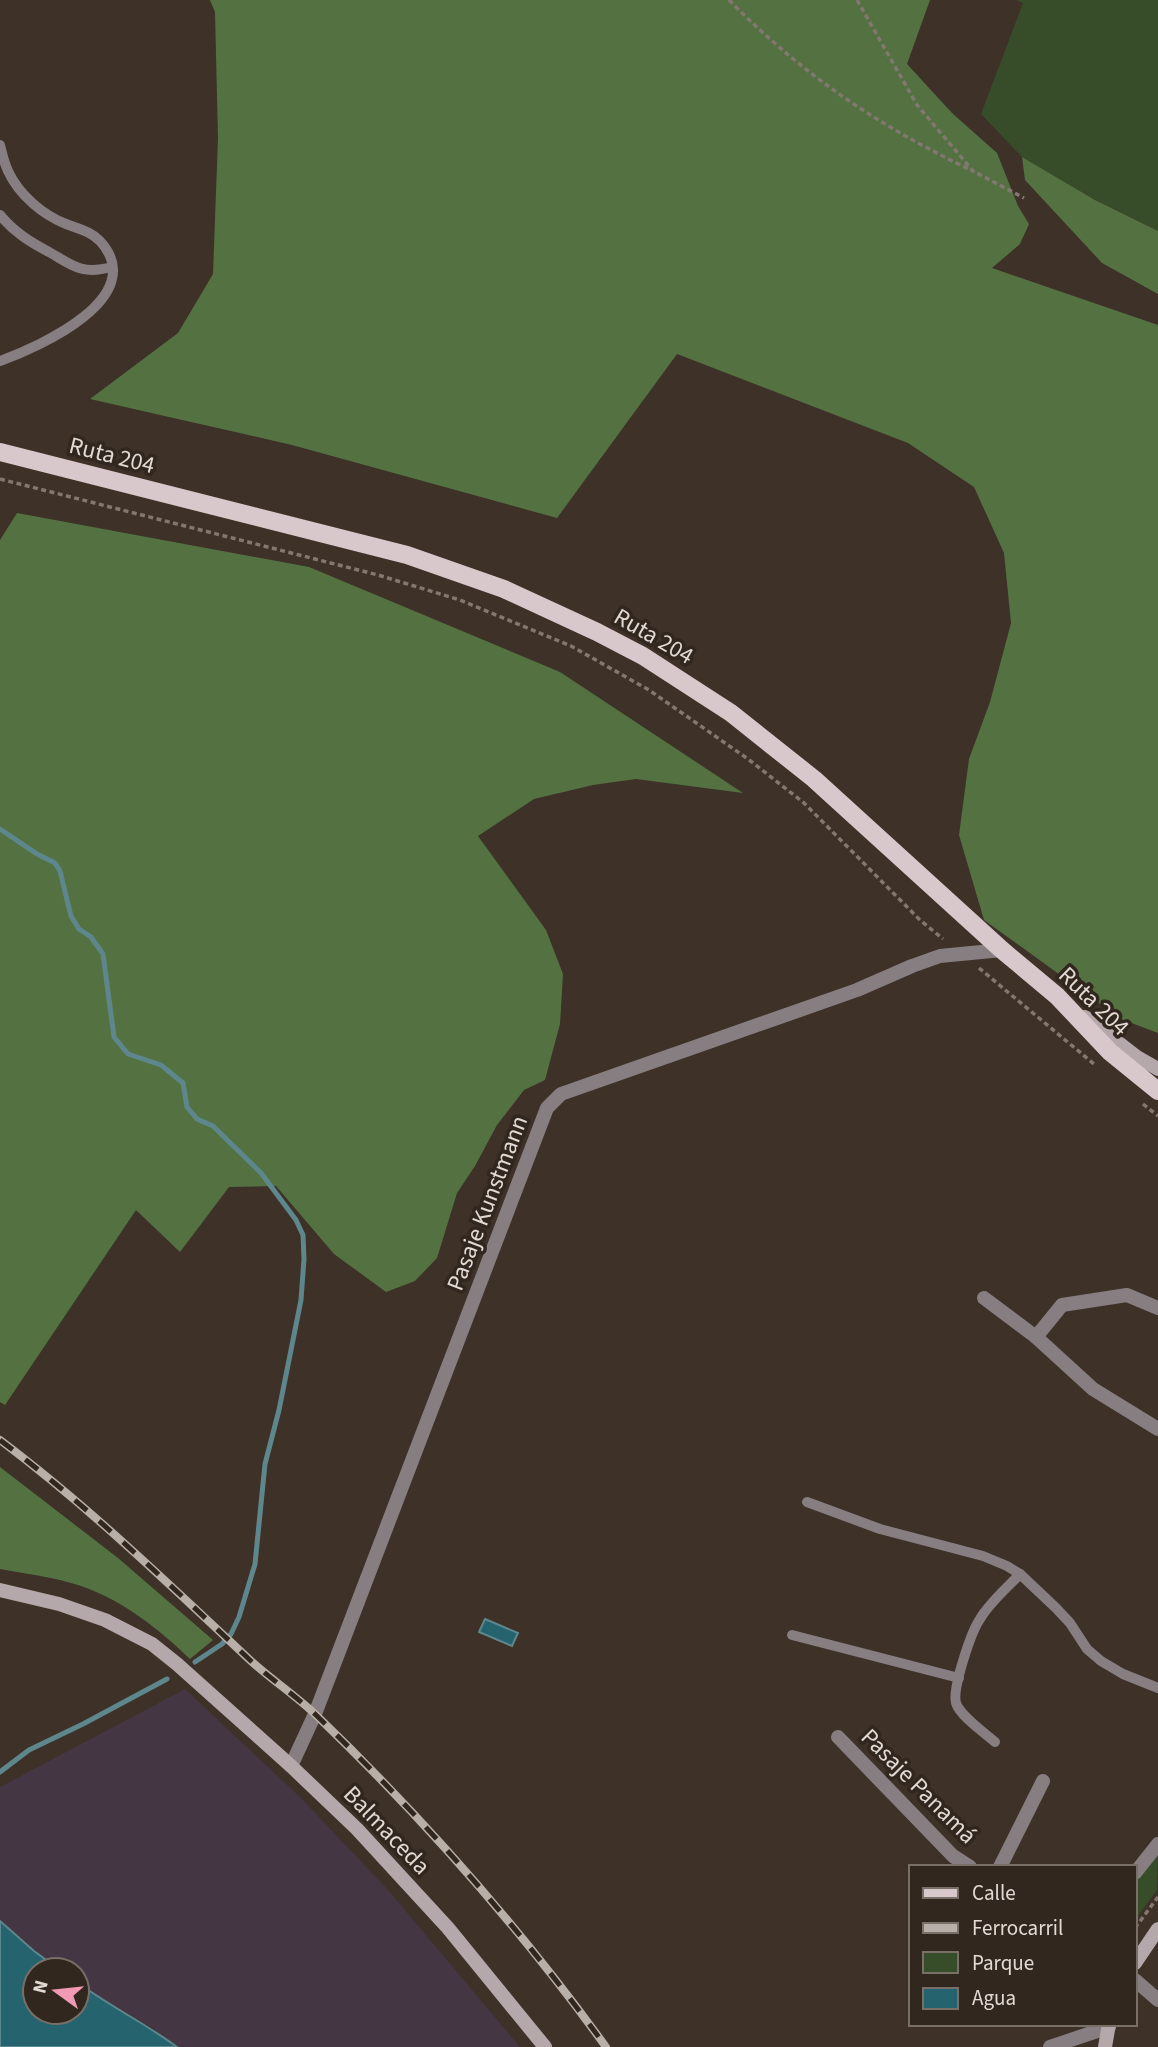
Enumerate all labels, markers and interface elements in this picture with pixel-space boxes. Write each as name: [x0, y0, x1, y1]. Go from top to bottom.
street label: Ruta 204: [65, 428, 158, 483]
street label: Ruta 204: [607, 600, 700, 673]
street label: Ruta 204: [1050, 959, 1137, 1044]
street label: Pasaje Kunstmann: [438, 1110, 537, 1296]
street label: Pasaje Panamá: [853, 1720, 985, 1852]
street label: Balmaceda: [335, 1778, 438, 1883]
legend: [909, 1865, 1137, 2026]
text: Calle: [972, 1878, 1016, 1908]
text: Ferrocarril: [972, 1913, 1063, 1943]
text: Parque: [972, 1948, 1034, 1978]
north arrow: [21, 1956, 91, 2026]
text: N: [26, 1977, 56, 1997]
text: Agua: [972, 1983, 1016, 2013]

